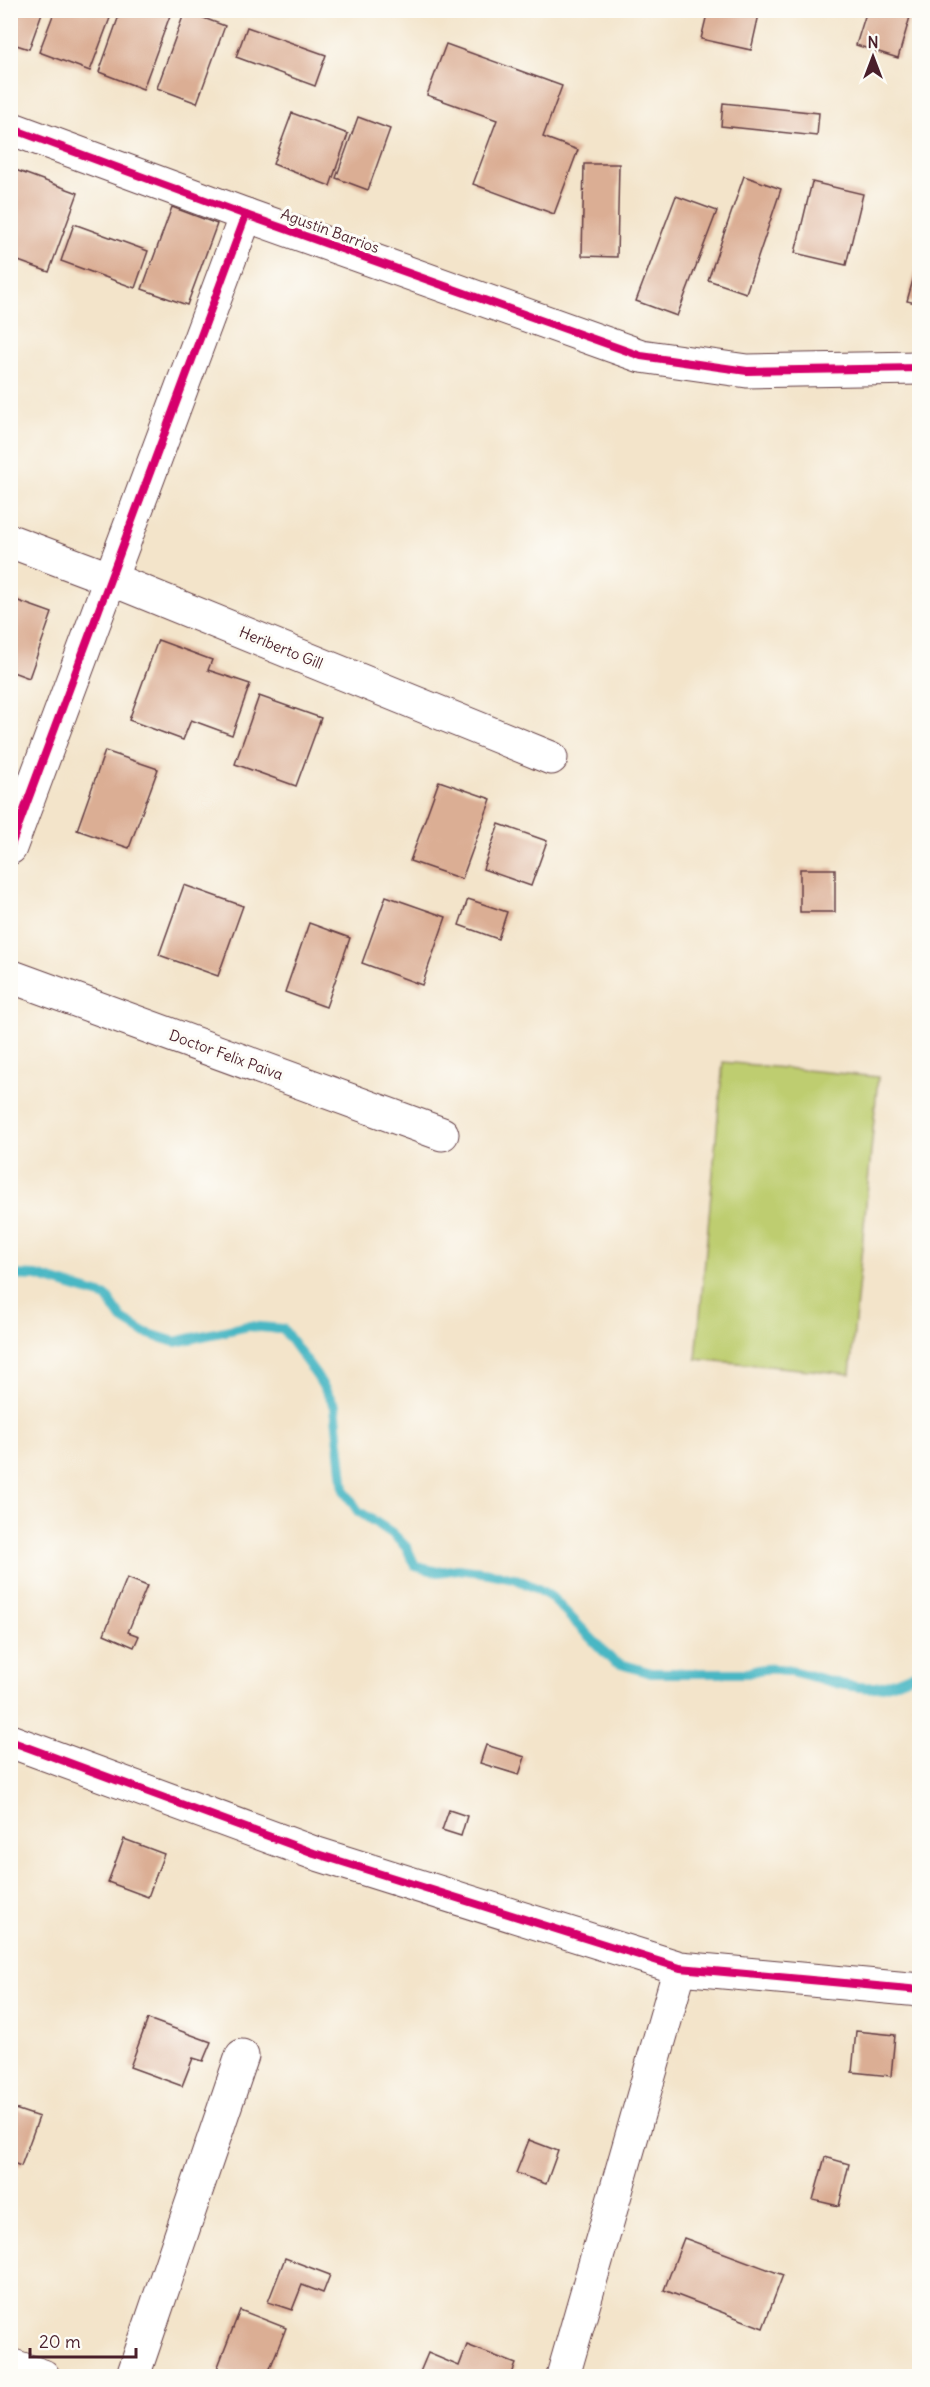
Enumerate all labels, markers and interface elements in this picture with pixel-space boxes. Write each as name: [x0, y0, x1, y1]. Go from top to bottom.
north arrow: [843, 27, 903, 87]
text: N: [867, 32, 879, 52]
street label: Agustin Barrios: [278, 204, 382, 257]
street label: Heriberto Gill: [237, 622, 326, 673]
street label: Doctor Felix Paiva: [167, 1025, 286, 1084]
scale bar: [30, 2321, 136, 2359]
text: 20 m: [39, 2330, 81, 2353]

